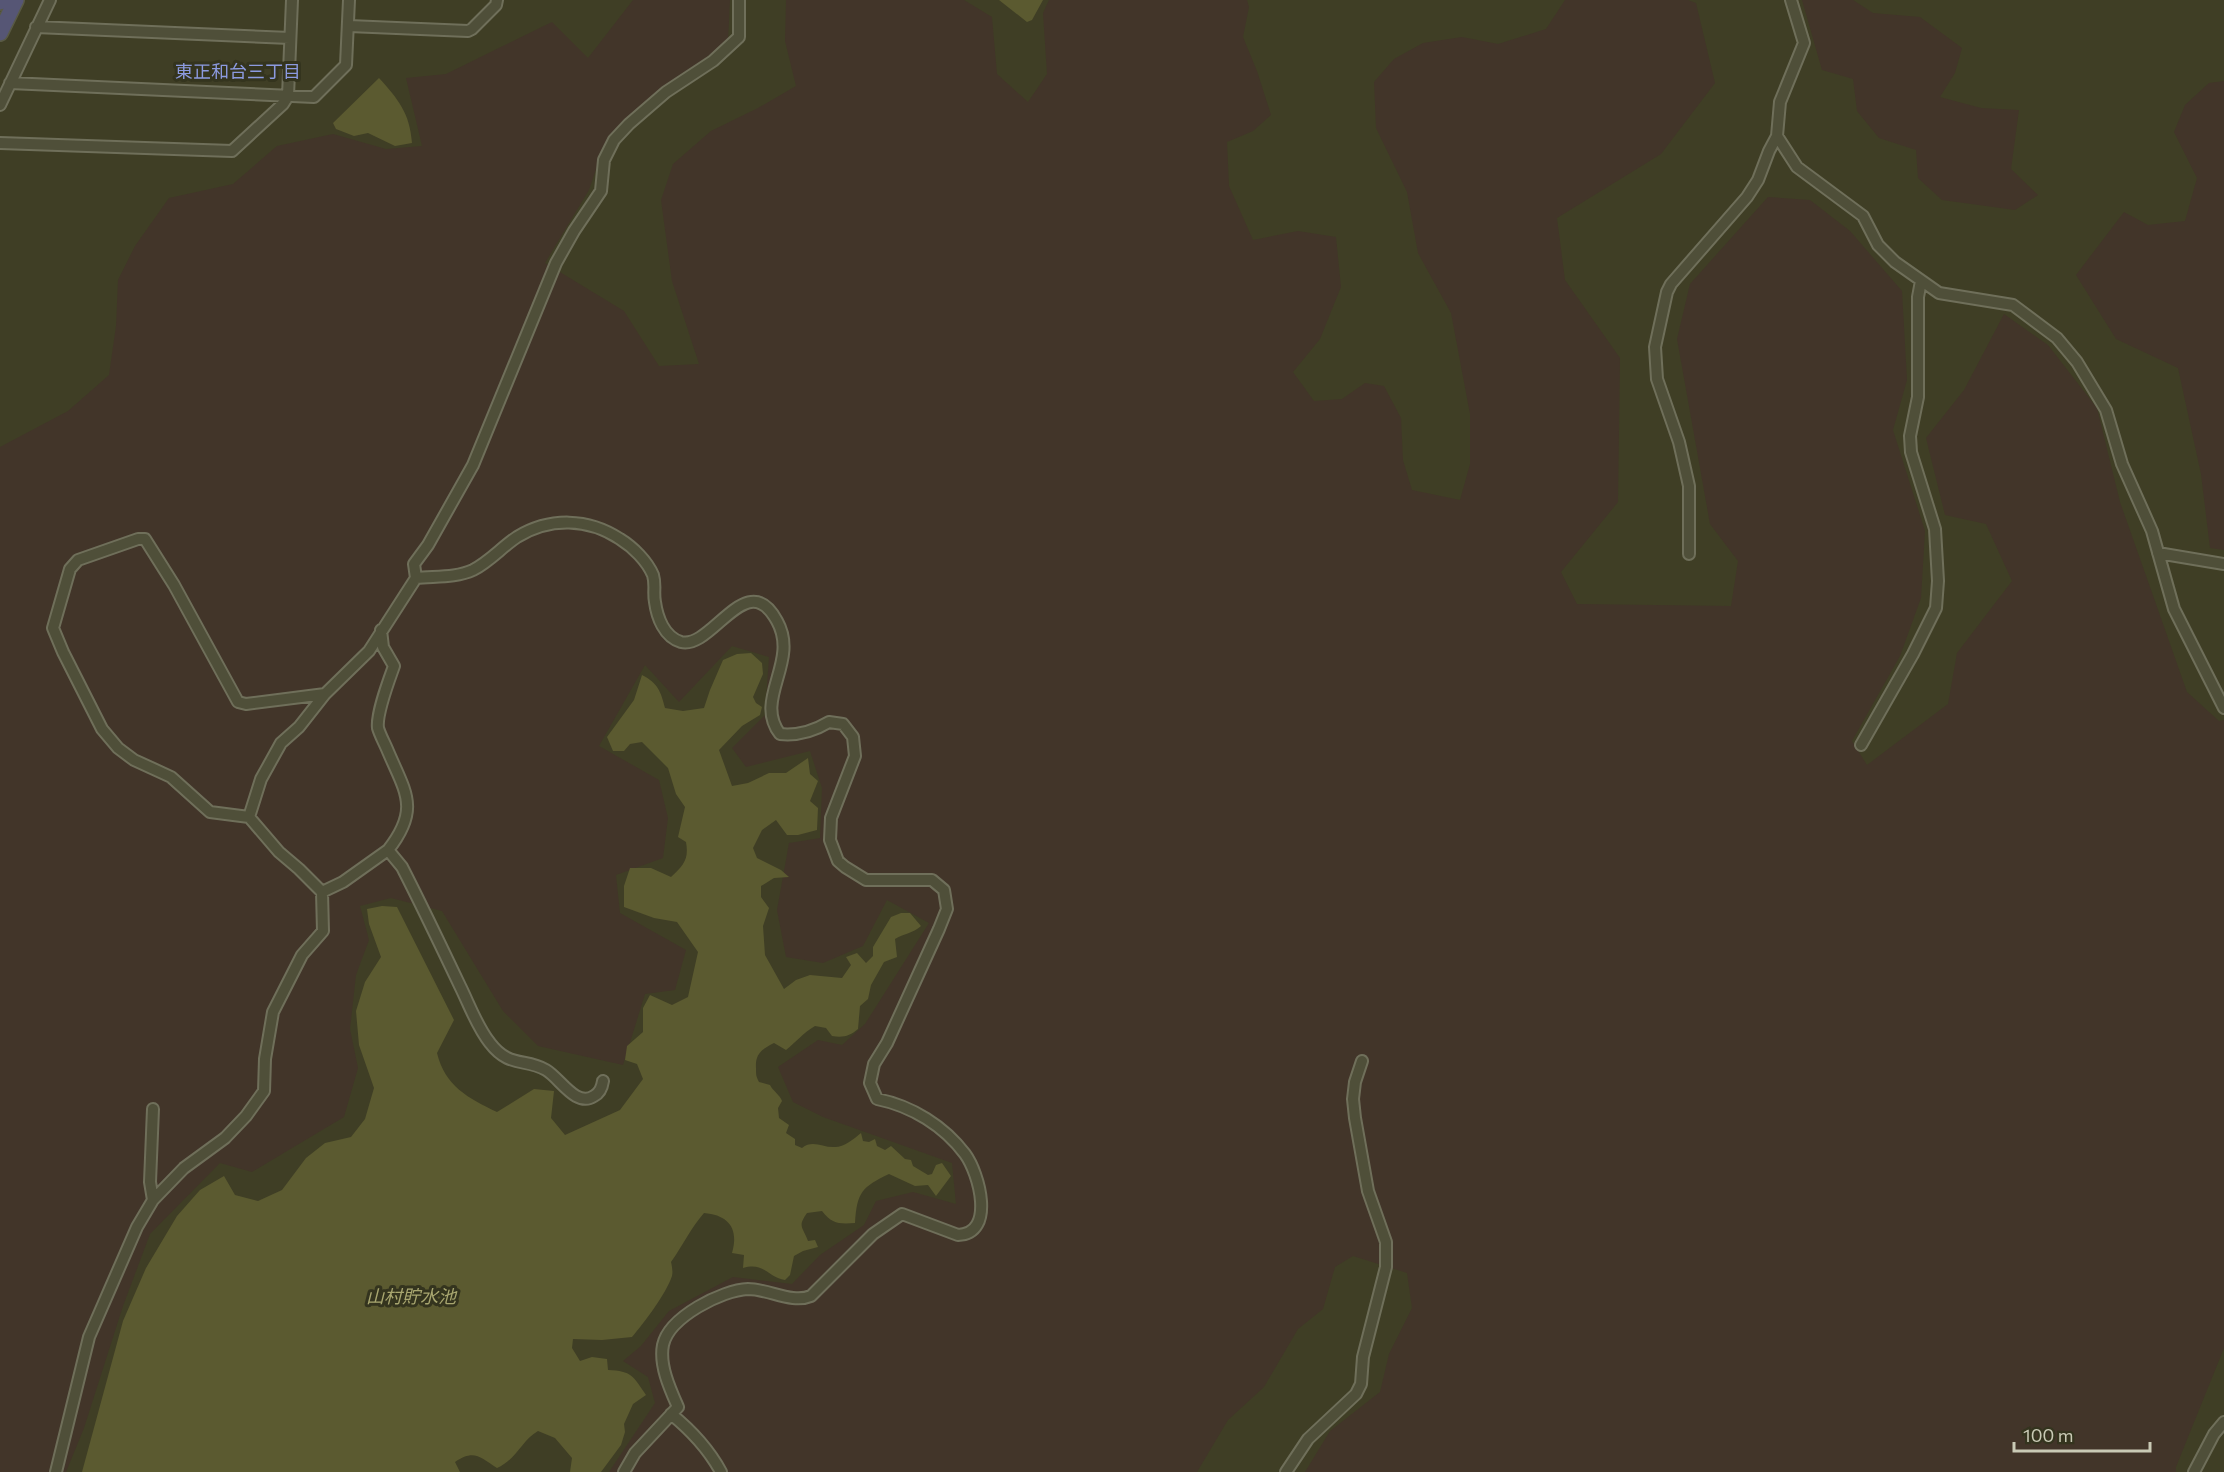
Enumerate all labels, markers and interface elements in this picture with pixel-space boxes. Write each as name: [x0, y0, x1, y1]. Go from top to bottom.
district label: 東正和台三丁目: [175, 60, 301, 82]
water label: 山村貯水池: [366, 1285, 458, 1307]
scale bar: [2014, 1415, 2150, 1453]
text: 100 m: [2023, 1424, 2073, 1446]

